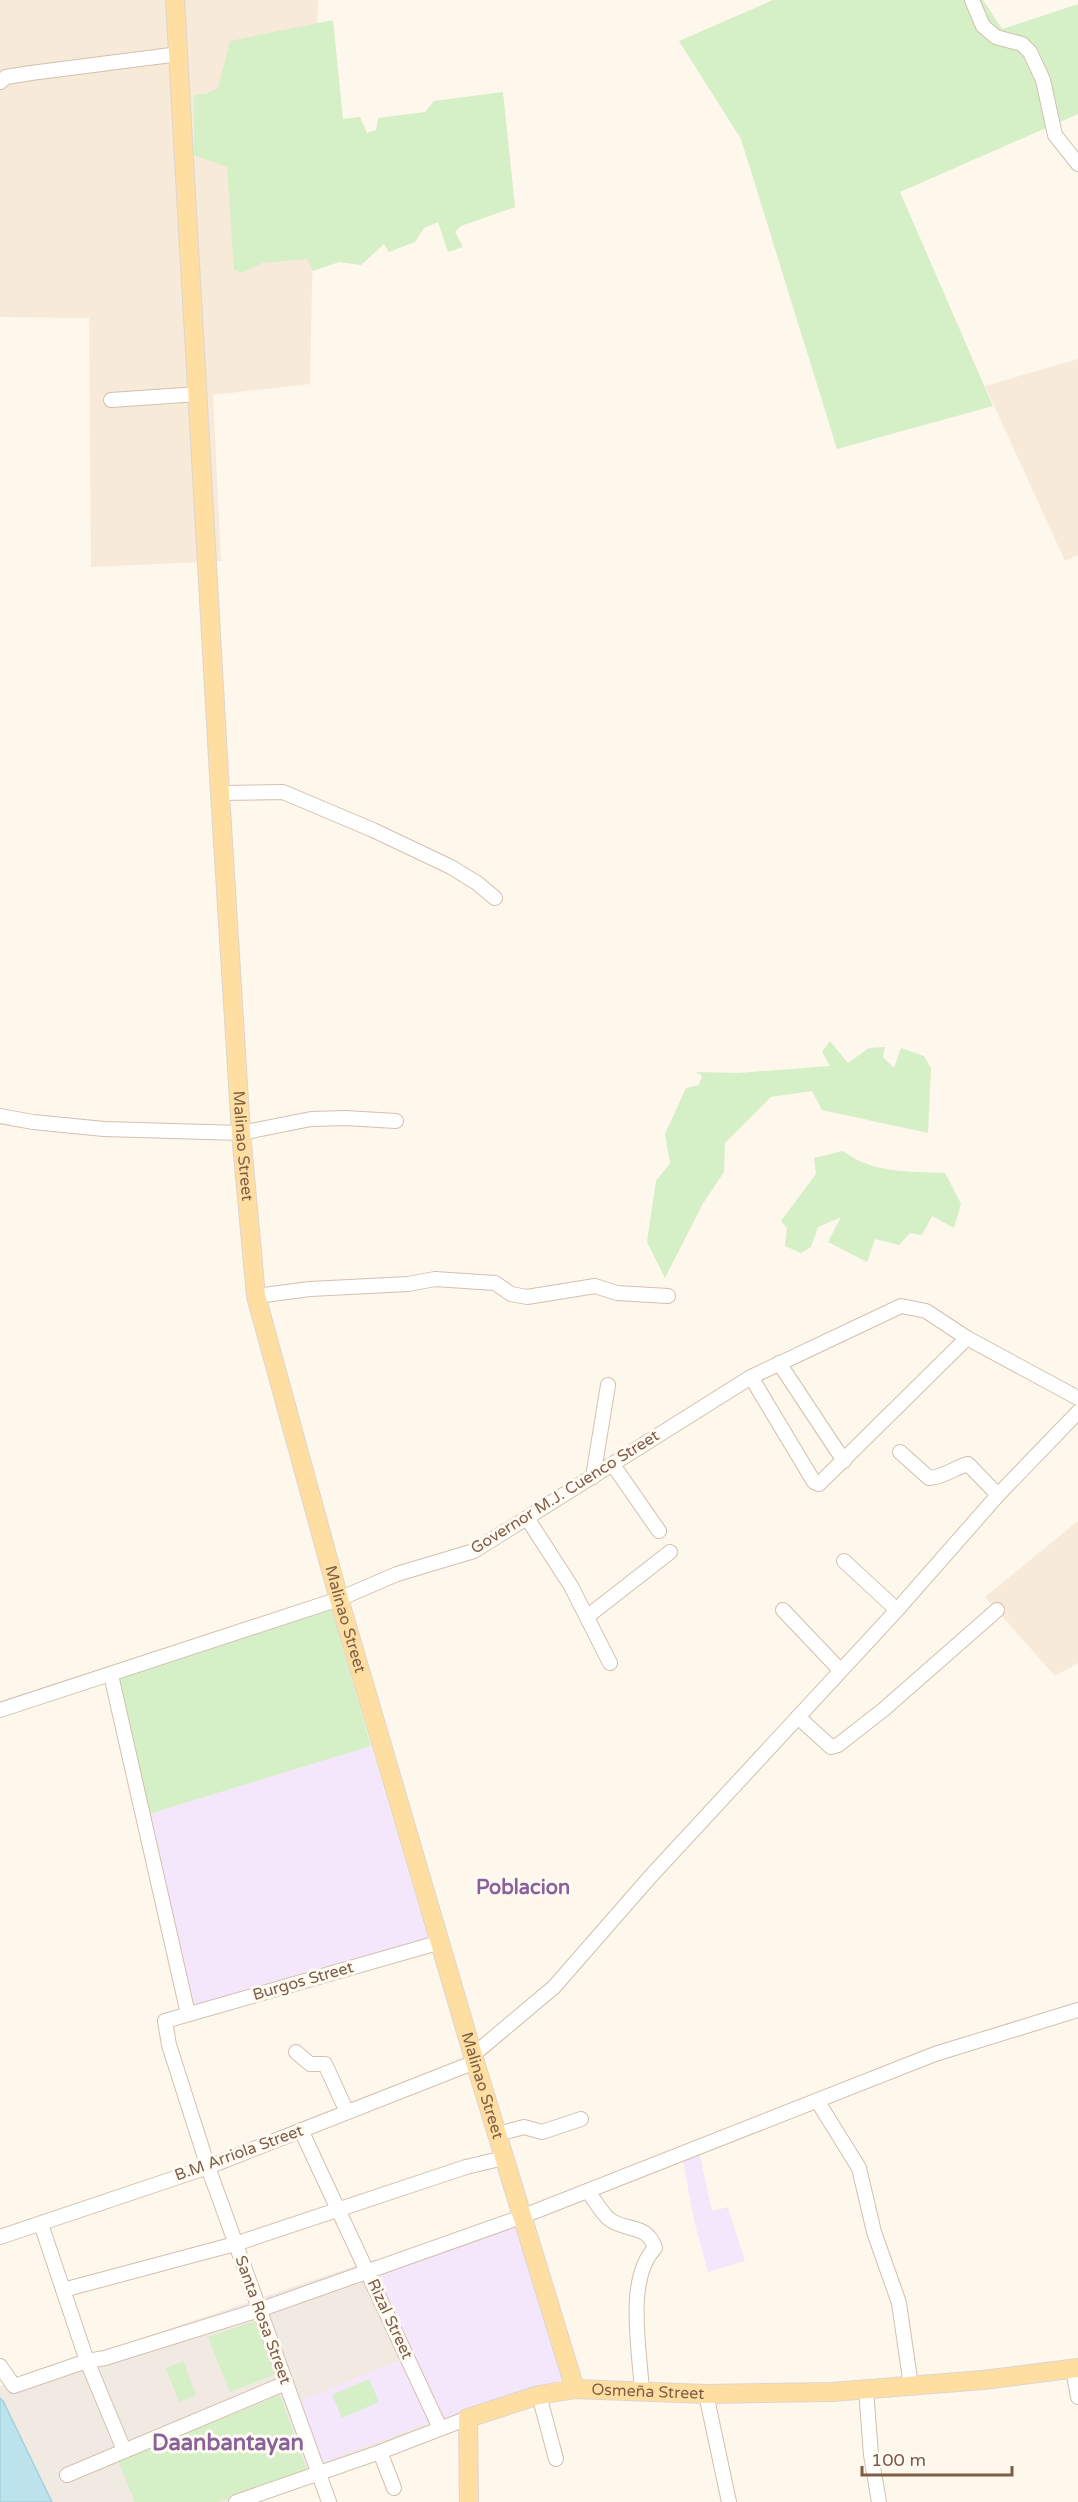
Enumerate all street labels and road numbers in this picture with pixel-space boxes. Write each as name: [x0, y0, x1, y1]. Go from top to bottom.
street label: Malinao Street: [228, 1090, 257, 1202]
street label: Governor M.J. Cuenco Street: [467, 1426, 663, 1558]
street label: Malinao Street: [320, 1563, 370, 1675]
street label: Burgos Street: [250, 1957, 356, 2005]
street label: Malinao Street: [457, 2030, 508, 2142]
street label: B.M Arriola Street: [172, 2120, 306, 2186]
street label: Santa Rosa Street: [230, 2253, 296, 2387]
street label: Rizal Street: [363, 2276, 417, 2362]
street label: Osmeña Street: [591, 2380, 705, 2404]

